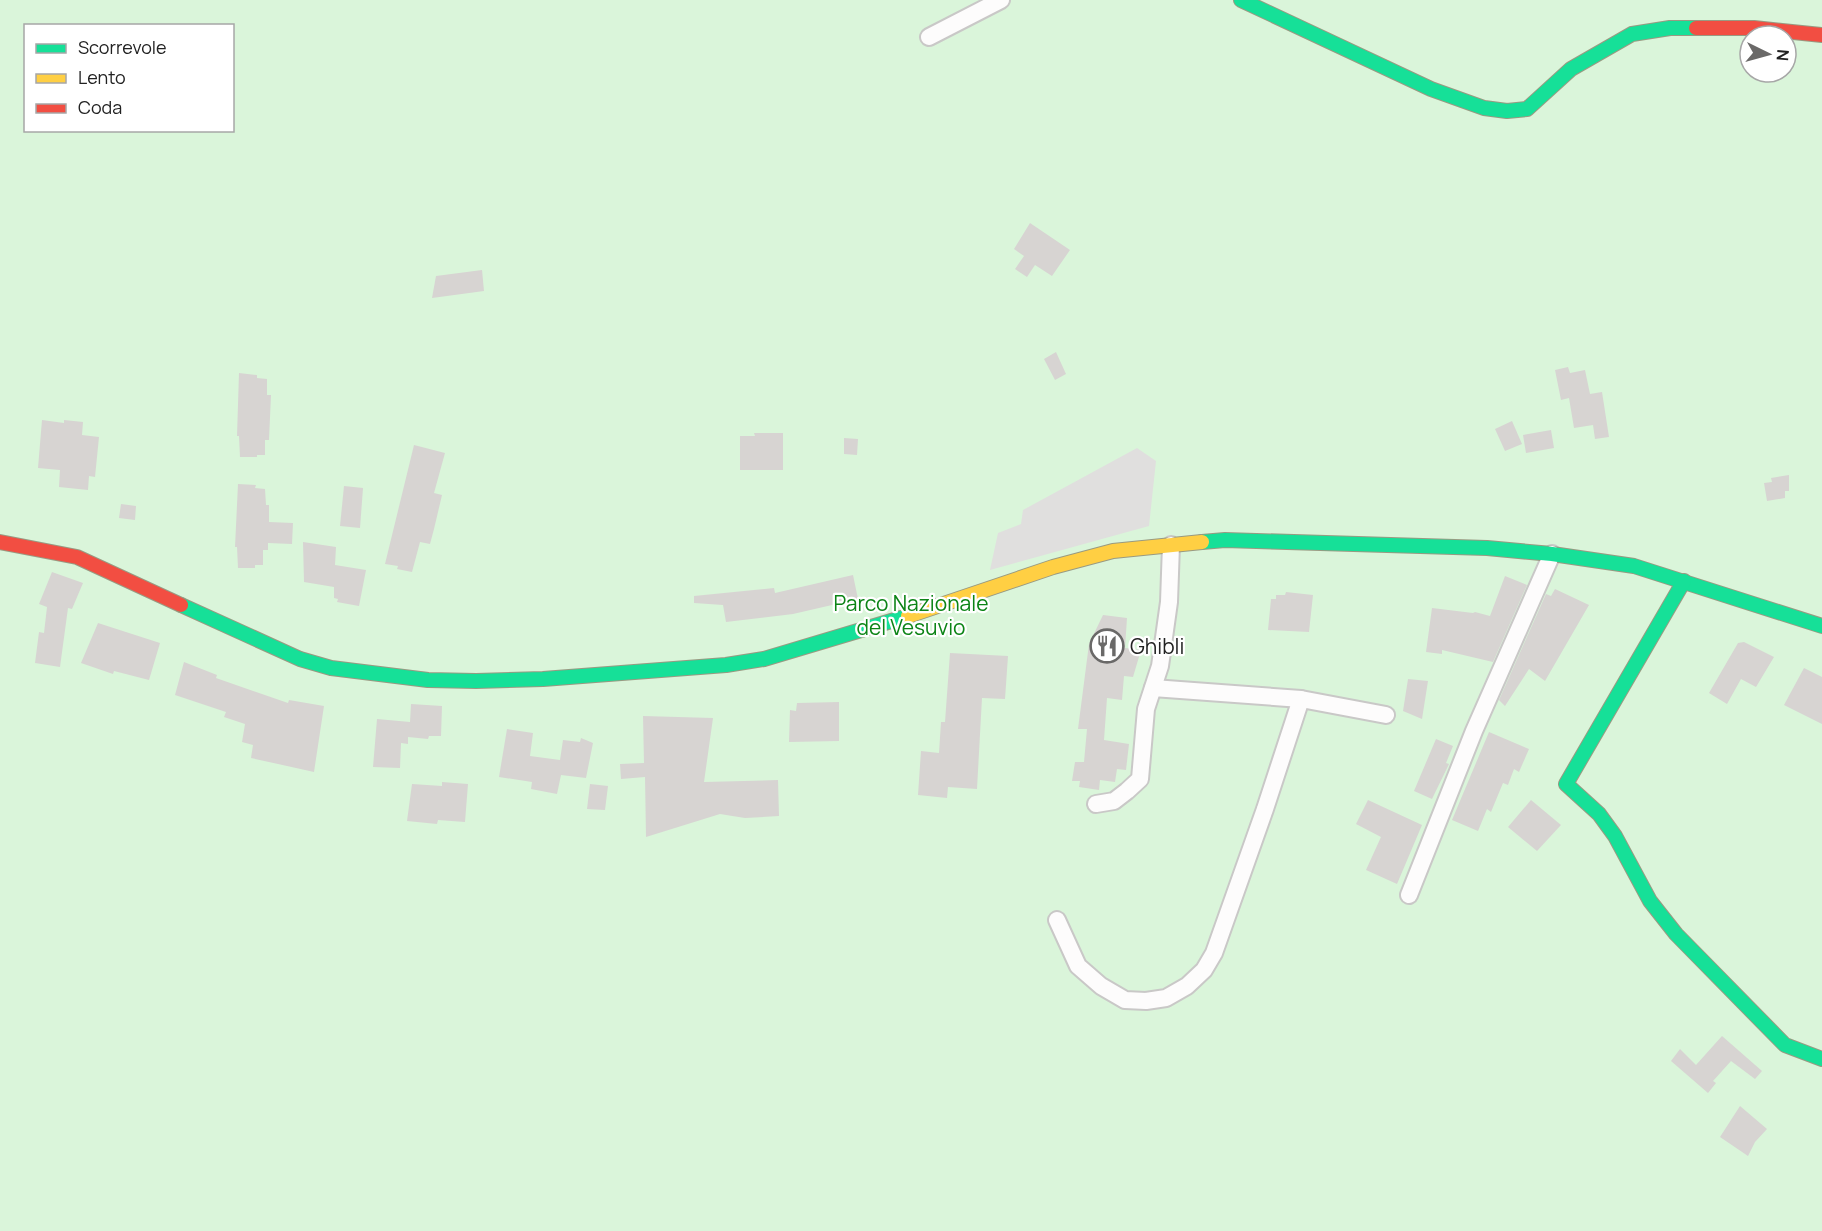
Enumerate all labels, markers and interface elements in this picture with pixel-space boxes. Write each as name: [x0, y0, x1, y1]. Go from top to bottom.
legend: [24, 24, 234, 132]
north arrow: [1738, 24, 1798, 84]
text: Scorrevole: [78, 35, 167, 59]
text: N: [1771, 49, 1794, 62]
text: Lento: [78, 65, 126, 89]
text: Coda: [78, 95, 122, 119]
park label: Parco Nazionale del Vesuvio: [834, 589, 988, 641]
restaurant icon: Ghibli: [1089, 628, 1125, 664]
place label: Ghibli: [1130, 632, 1184, 660]

